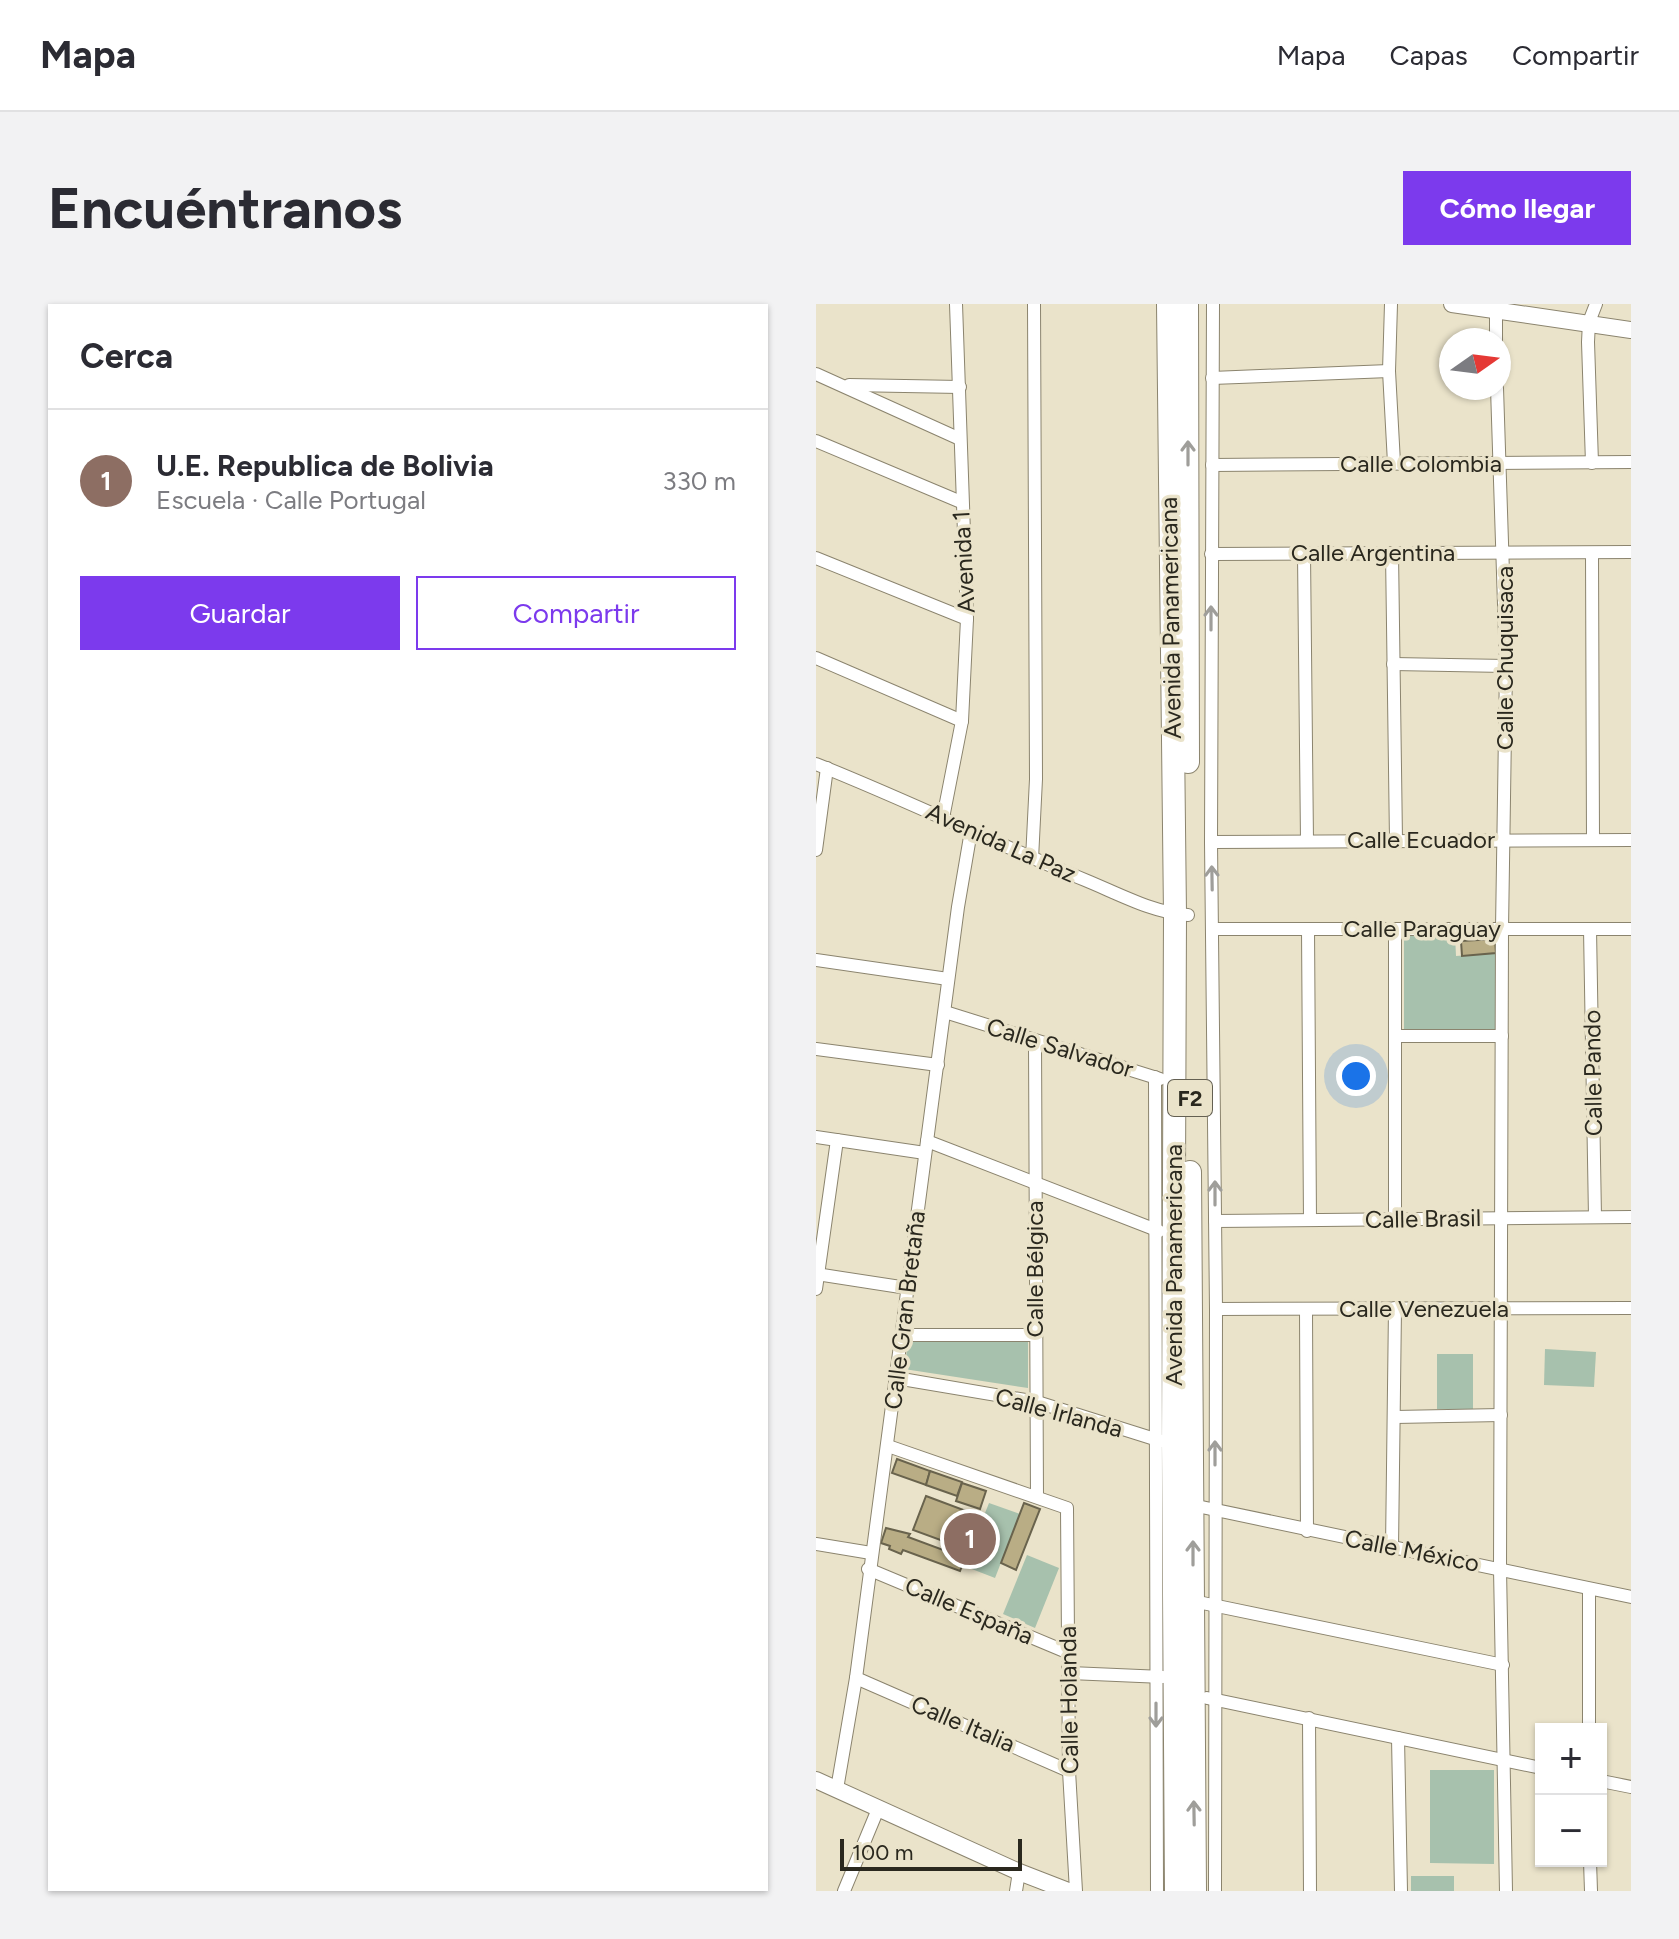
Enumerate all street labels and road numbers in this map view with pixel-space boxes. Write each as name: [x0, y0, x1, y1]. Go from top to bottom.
street label: Calle Colombia: [1340, 449, 1502, 478]
street label: Avenida Panamericana: [1154, 497, 1187, 739]
street label: Avenida 1: [946, 510, 981, 614]
street label: Calle Argentina: [1291, 538, 1455, 567]
street label: Calle Chuquisaca: [1490, 566, 1519, 750]
street label: Avenida La Paz: [922, 797, 1081, 888]
street label: Calle Ecuador: [1347, 825, 1495, 854]
street label: Calle Paraguay: [1343, 914, 1501, 943]
street label: Calle Pando: [1577, 1010, 1608, 1136]
street label: Calle Salvador: [983, 1011, 1137, 1084]
road number: F2: [1168, 1080, 1212, 1116]
street label: Avenida Panamericana: [1159, 1144, 1188, 1386]
street label: Calle Bélgica: [1020, 1200, 1049, 1338]
street label: Calle Brasil: [1365, 1203, 1481, 1234]
street label: Calle Gran Bretaña: [878, 1209, 931, 1411]
street label: Calle Venezuela: [1339, 1294, 1509, 1323]
street label: Calle Irlanda: [992, 1382, 1126, 1443]
street label: Calle México: [1342, 1523, 1482, 1578]
street label: Calle España: [901, 1571, 1038, 1651]
street label: Calle Holanda: [1053, 1626, 1084, 1774]
street label: Calle Italia: [907, 1689, 1019, 1758]

